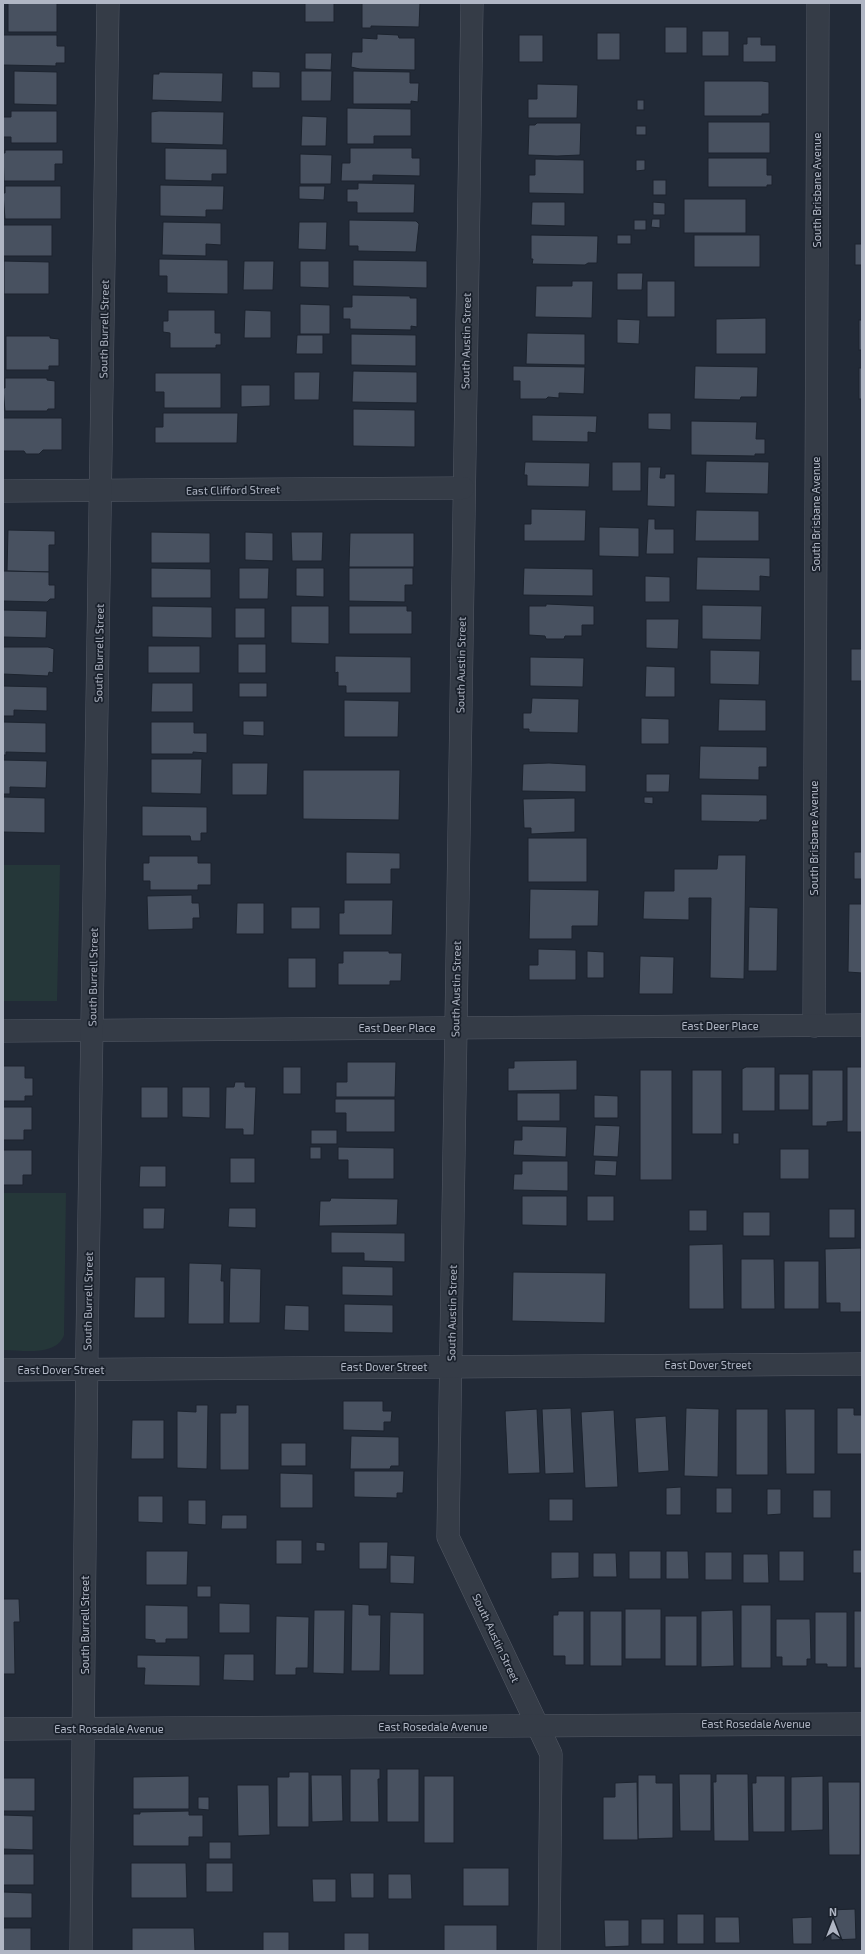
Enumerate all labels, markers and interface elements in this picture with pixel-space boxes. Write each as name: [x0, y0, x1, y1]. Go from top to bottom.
street label: South Brisbane Avenue: [810, 132, 823, 247]
street label: South Burrell Street: [96, 280, 111, 378]
street label: South Austin Street: [458, 293, 473, 389]
street label: South Brisbane Avenue: [809, 456, 822, 571]
street label: East Clifford Street: [186, 482, 280, 497]
street label: South Burrell Street: [91, 604, 106, 702]
street label: South Austin Street: [453, 617, 468, 713]
street label: South Brisbane Avenue: [807, 780, 820, 895]
street label: South Burrell Street: [85, 928, 100, 1026]
street label: South Austin Street: [448, 941, 463, 1037]
street label: East Deer Place: [681, 1019, 759, 1032]
street label: East Deer Place: [358, 1021, 436, 1034]
street label: South Burrell Street: [80, 1252, 95, 1350]
street label: South Austin Street: [444, 1265, 459, 1361]
street label: East Dover Street: [665, 1358, 751, 1371]
street label: East Dover Street: [341, 1360, 427, 1373]
street label: East Dover Street: [18, 1363, 104, 1376]
street label: South Burrell Street: [78, 1576, 91, 1674]
street label: South Austin Street: [470, 1591, 523, 1684]
street label: East Rosedale Avenue: [701, 1717, 811, 1730]
street label: East Rosedale Avenue: [378, 1720, 488, 1733]
street label: East Rosedale Avenue: [54, 1722, 164, 1735]
north arrow: [813, 1902, 853, 1942]
text: N: [829, 1905, 837, 1918]

